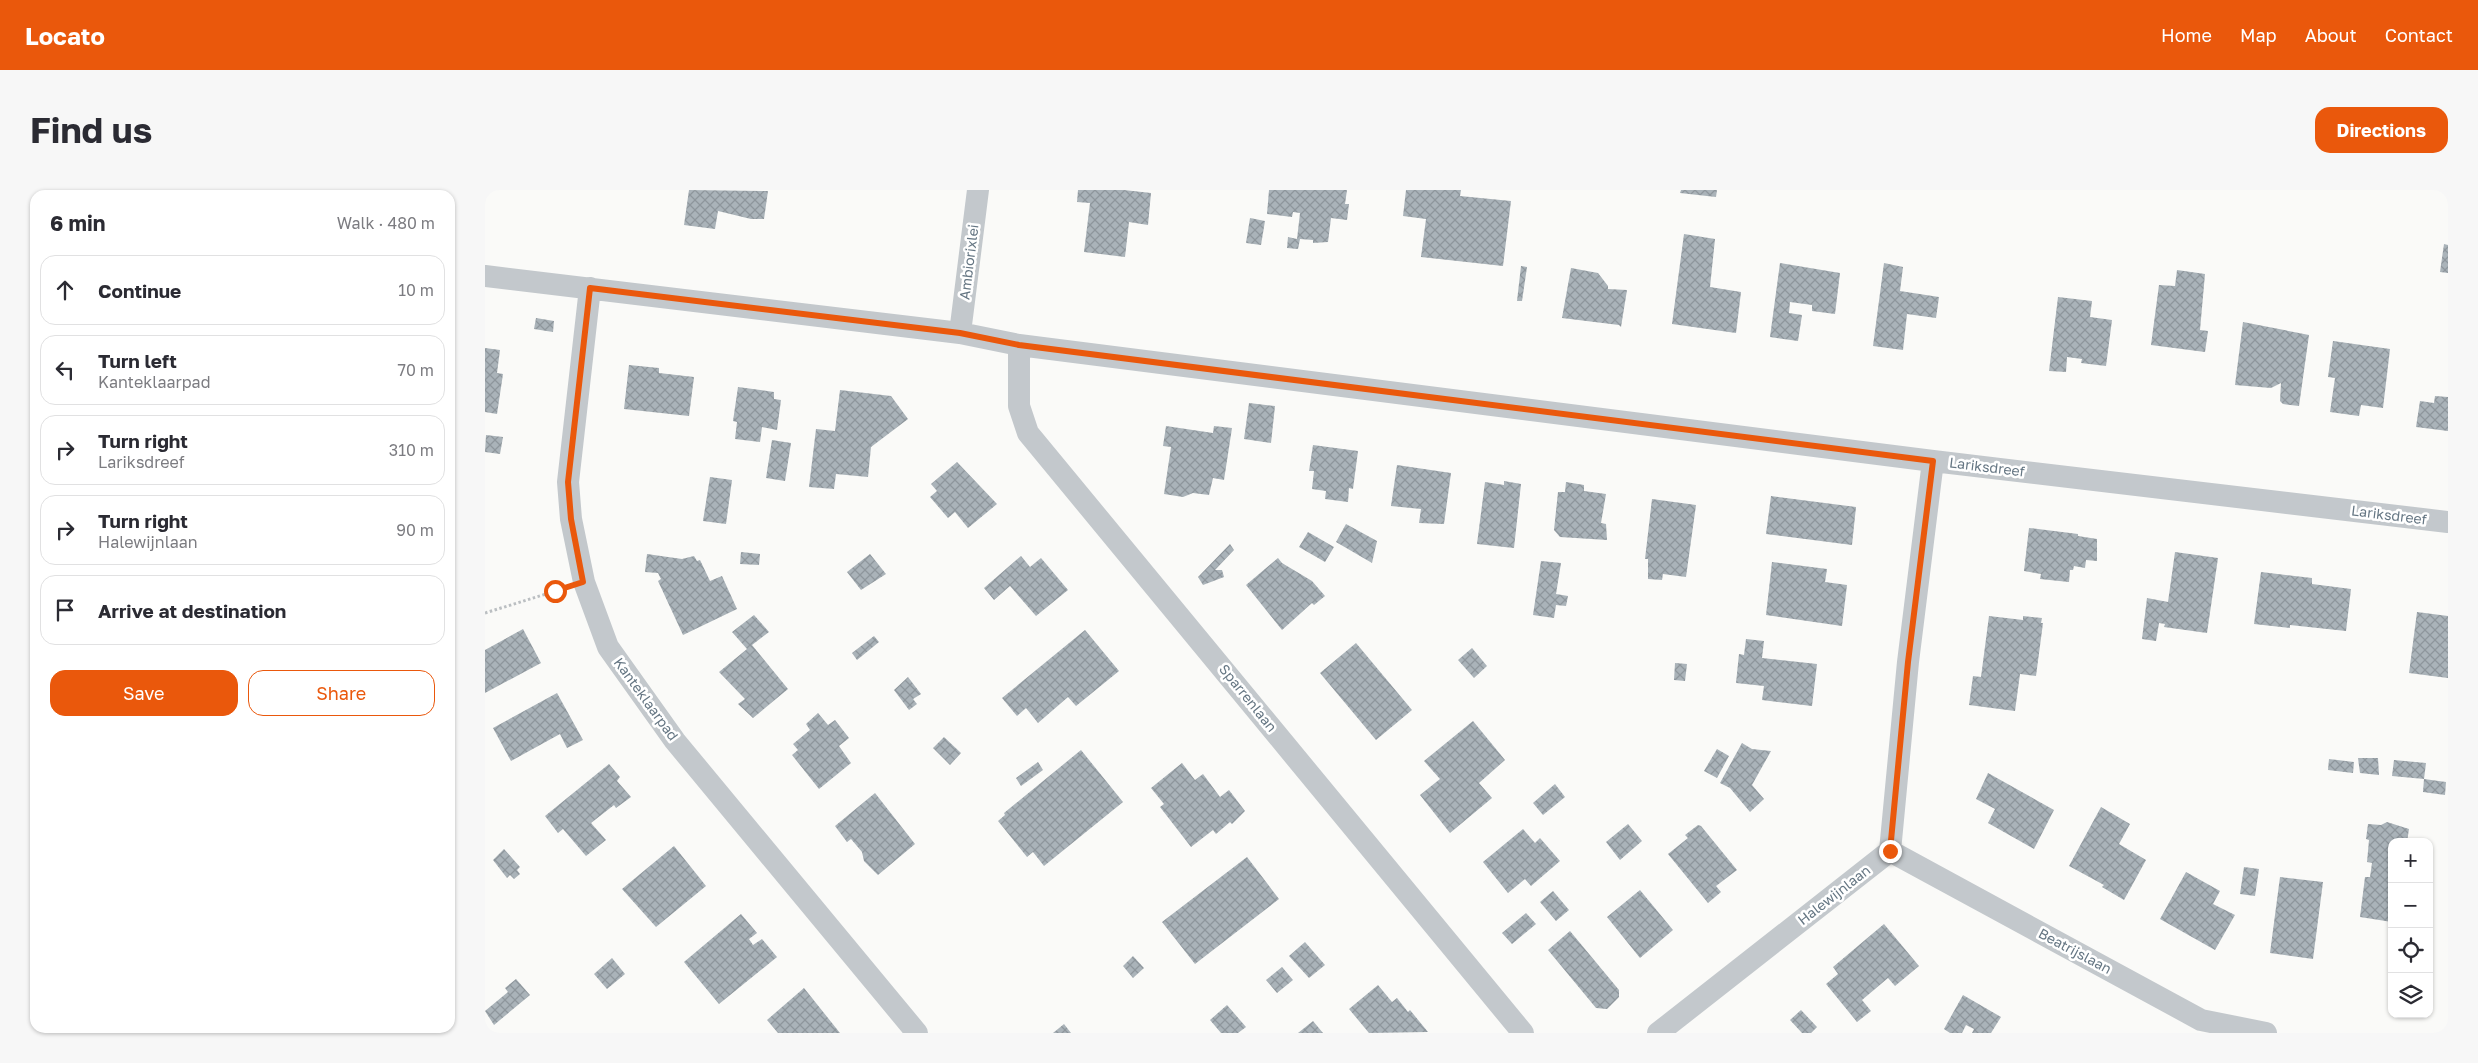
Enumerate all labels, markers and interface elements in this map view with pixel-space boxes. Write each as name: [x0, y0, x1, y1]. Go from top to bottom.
text: Locato: [25, 21, 105, 50]
text: Home: [2161, 24, 2212, 46]
text: Map: [2240, 24, 2277, 46]
text: About: [2305, 24, 2357, 46]
text: Contact: [2385, 24, 2453, 46]
button: Directions: [2315, 107, 2448, 153]
text: Find us: [30, 109, 152, 151]
text: 6 min: [50, 210, 105, 236]
text: Walk · 480 m: [337, 213, 435, 233]
street label: Ambiorixlei: [955, 223, 982, 301]
icon: ahead: [51, 276, 79, 304]
text: Continue: [98, 279, 181, 302]
text: 10 m: [398, 280, 434, 300]
text: Turn left: [98, 349, 177, 372]
icon: left: [51, 356, 79, 384]
text: 70 m: [397, 360, 434, 380]
text: Kanteklaarpad: [98, 372, 210, 392]
text: Turn right: [98, 429, 188, 452]
icon: right: [51, 436, 79, 464]
text: 310 m: [389, 440, 434, 460]
text: Lariksdreef: [98, 452, 185, 472]
street label: Lariksdreef: [1948, 453, 2026, 480]
street label: Lariksdreef: [2350, 501, 2428, 528]
text: Turn right: [98, 509, 188, 532]
icon: right: [51, 516, 79, 544]
text: 90 m: [396, 520, 434, 540]
text: Halewijnlaan: [98, 532, 198, 552]
route start: [544, 580, 567, 603]
icon: arrive: [51, 596, 79, 624]
text: Arrive at destination: [98, 599, 286, 622]
street label: Kanteklaarpad: [611, 654, 682, 744]
street label: Sparrenlaan: [1216, 661, 1281, 735]
button: Save: [50, 670, 238, 716]
button: Share: [248, 670, 435, 716]
map controls: [2388, 838, 2433, 1018]
button: +: [2388, 838, 2433, 883]
route end: [1879, 840, 1902, 863]
street label: Halewijnlaan: [1794, 861, 1873, 928]
button: −: [2388, 883, 2433, 928]
street label: Beatrijslaan: [2036, 924, 2115, 977]
button: locate: [2388, 928, 2433, 973]
button: layers: [2388, 973, 2433, 1018]

